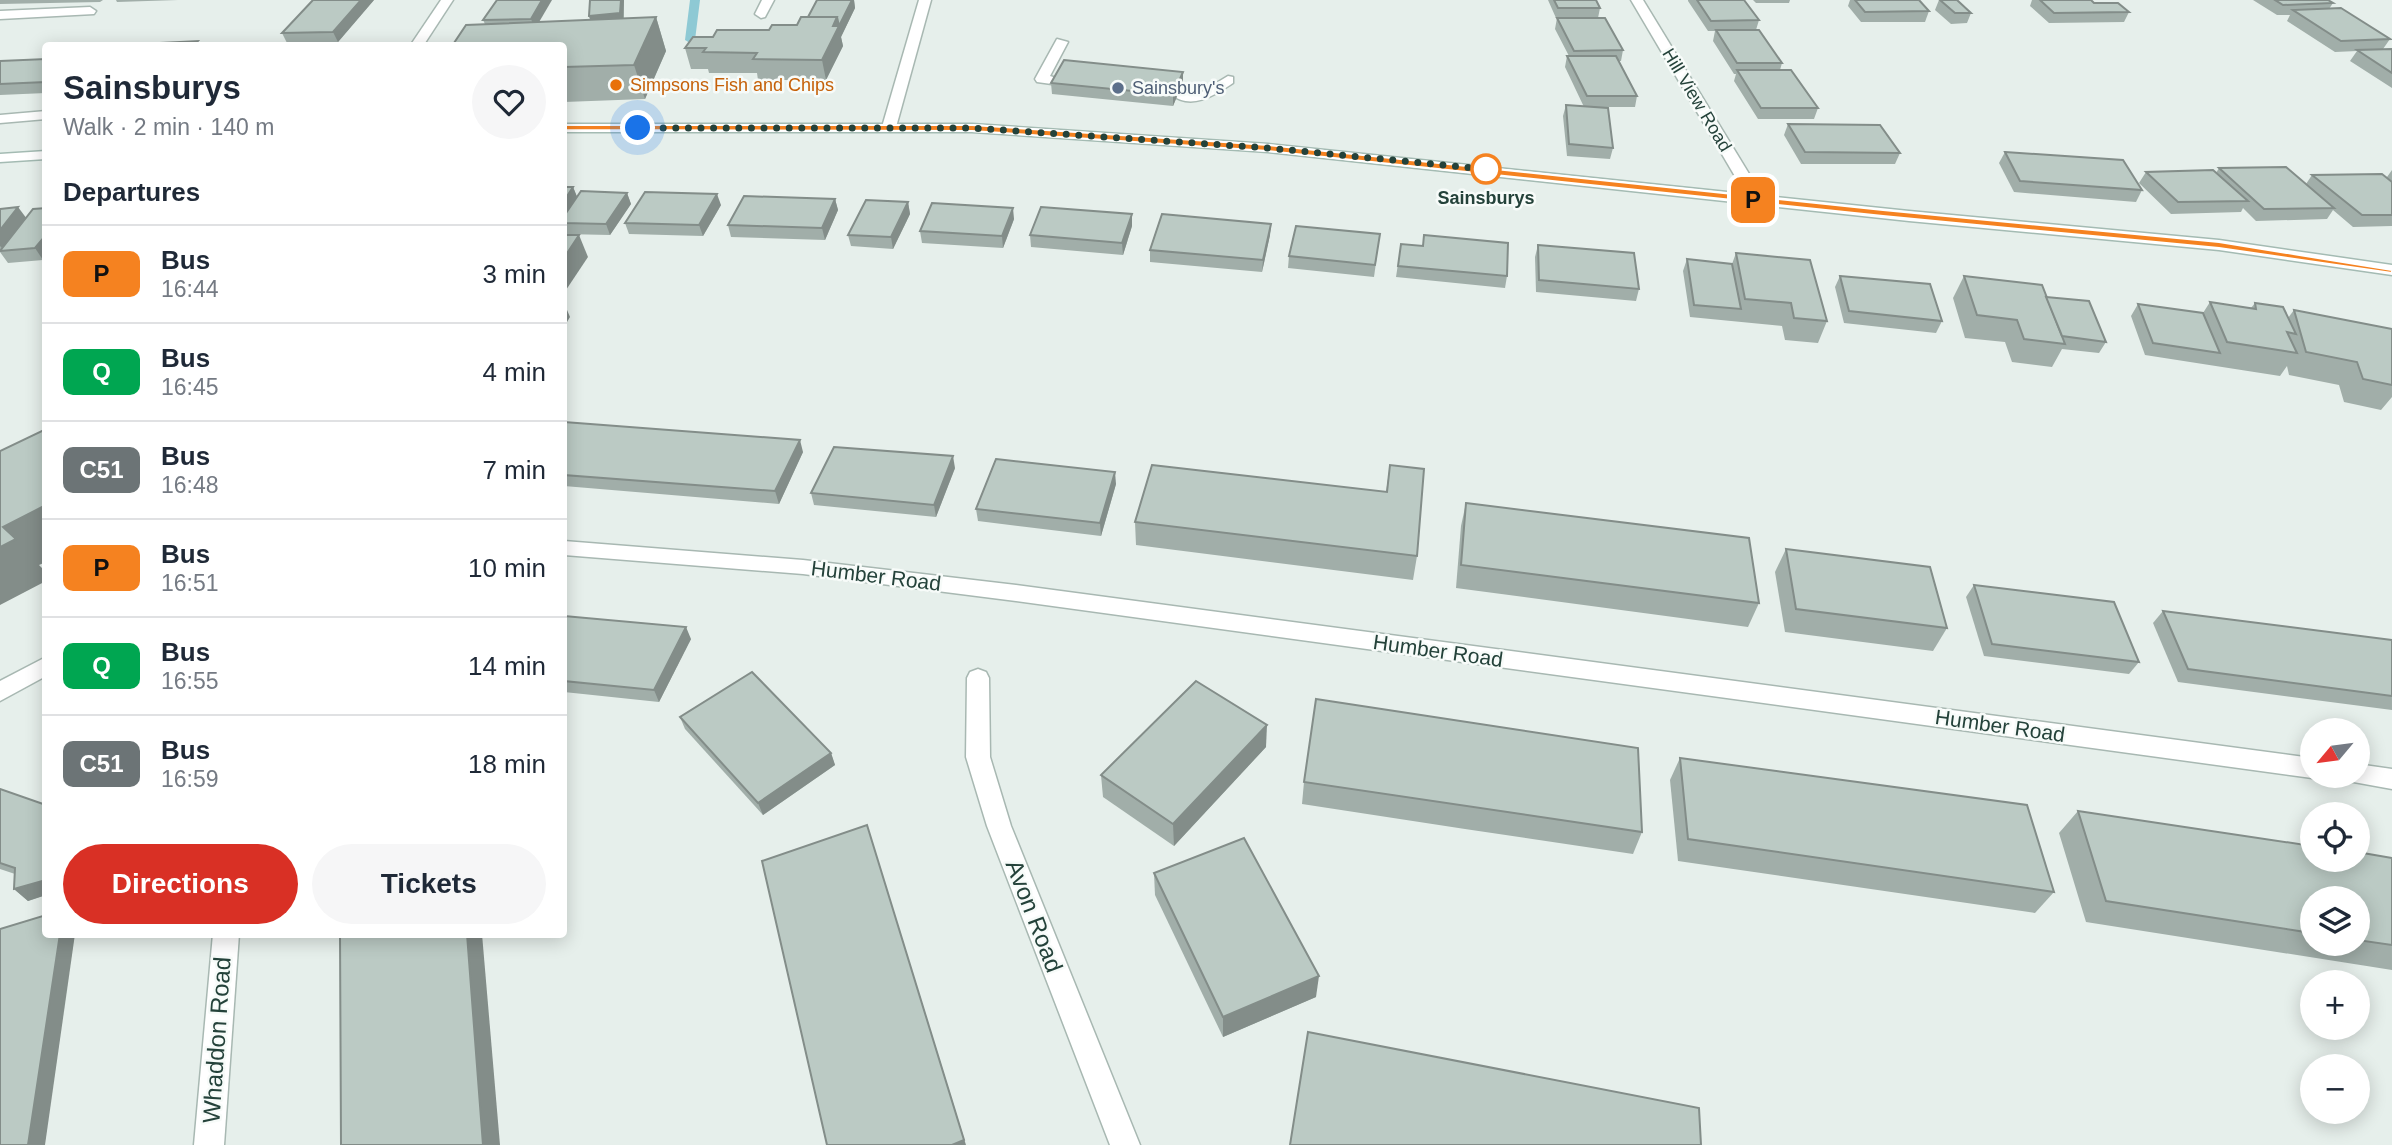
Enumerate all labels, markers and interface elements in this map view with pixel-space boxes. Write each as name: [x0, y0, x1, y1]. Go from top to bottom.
street label: Hill View Road: [1658, 45, 1736, 155]
button: heart: [472, 65, 546, 139]
text: Sainsburys: [63, 69, 241, 106]
place label: Simpsons Fish and Chips: [630, 75, 834, 95]
marker: Simpsons Fish and Chips: [608, 77, 624, 93]
place label: Sainsbury's: [1132, 78, 1224, 98]
marker: Sainsbury's: [1110, 80, 1126, 96]
your location: [620, 110, 655, 145]
text: Walk · 2 min · 140 m: [63, 114, 274, 140]
marker: Sainsburys: [1471, 154, 1501, 184]
text: Departures: [63, 177, 200, 207]
line badge: P: [1730, 177, 1776, 223]
text: P: [1745, 186, 1761, 213]
place label: Sainsburys: [1437, 188, 1535, 208]
text: Bus: [161, 245, 210, 275]
text: 3 min: [482, 259, 546, 289]
text: P: [93, 260, 110, 287]
text: 16:44: [161, 276, 219, 302]
text: Bus: [161, 343, 210, 373]
text: 4 min: [482, 357, 546, 387]
text: Q: [92, 358, 111, 385]
text: 16:45: [161, 374, 219, 400]
text: Bus: [161, 441, 210, 471]
text: 7 min: [482, 455, 546, 485]
text: C51: [79, 456, 124, 483]
text: 16:48: [161, 472, 219, 498]
text: Bus: [161, 539, 210, 569]
text: 10 min: [468, 553, 546, 583]
text: P: [93, 554, 110, 581]
street label: Humber Road: [810, 556, 942, 595]
text: 16:51: [161, 570, 219, 596]
street label: Humber Road: [1372, 630, 1504, 671]
text: Bus: [161, 637, 210, 667]
text: 14 min: [468, 651, 546, 681]
text: Q: [92, 652, 111, 679]
text: 16:55: [161, 668, 219, 694]
street label: Humber Road: [1934, 705, 2066, 746]
north arrow: [2300, 718, 2370, 788]
map controls: [2300, 718, 2370, 1124]
text: Bus: [161, 735, 210, 765]
text: 18 min: [468, 749, 546, 779]
text: C51: [79, 750, 124, 777]
text: 16:59: [161, 766, 219, 792]
button: locate: [2300, 802, 2370, 872]
button: Directions: [63, 844, 298, 924]
button: Tickets: [312, 844, 546, 924]
street label: Avon Road: [1001, 856, 1068, 976]
button: layers: [2300, 886, 2370, 956]
street label: Whaddon Road: [197, 956, 236, 1124]
button: +: [2300, 970, 2370, 1040]
button: −: [2300, 1054, 2370, 1124]

